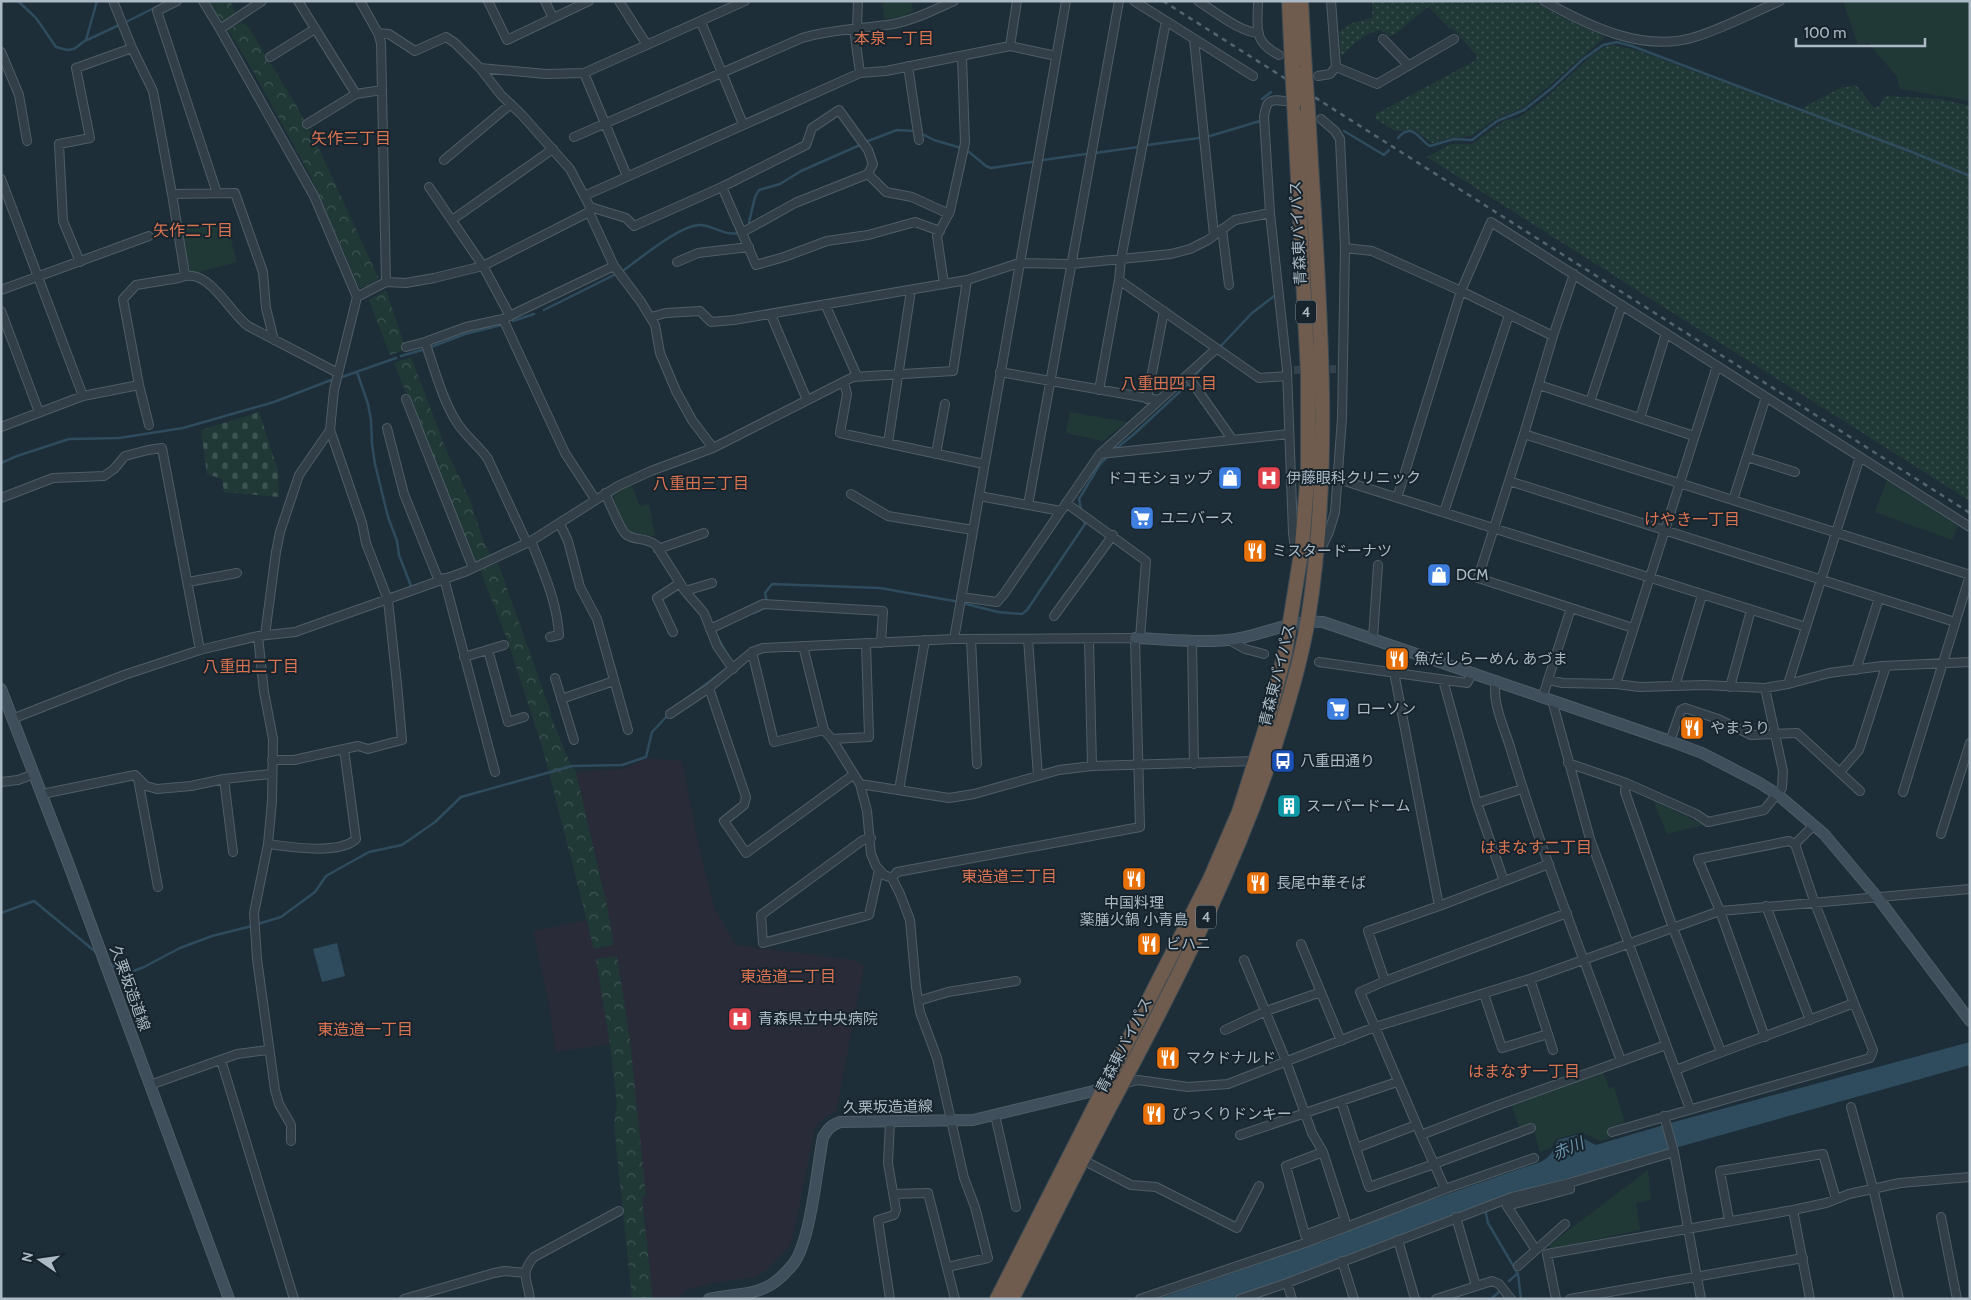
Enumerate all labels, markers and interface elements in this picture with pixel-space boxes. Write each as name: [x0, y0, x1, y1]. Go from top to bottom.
scale bar: [1796, 15, 1925, 47]
text: 100 m: [1804, 24, 1846, 42]
district label: 本泉一丁目: [854, 29, 934, 48]
district label: 矢作三丁目: [311, 129, 391, 148]
street label: 青森東バイパス: [1286, 180, 1310, 286]
district label: 矢作二丁目: [153, 221, 233, 240]
road number: 4: [1296, 300, 1316, 324]
district label: 八重田四丁目: [1121, 374, 1217, 393]
shop icon: ドコモショップ: [1217, 465, 1243, 491]
hospital icon: 伊藤眼科クリニック: [1256, 465, 1282, 491]
place label: ドコモショップ: [1107, 469, 1212, 487]
place label: 伊藤眼科クリニック: [1286, 469, 1421, 487]
district label: 八重田三丁目: [653, 474, 749, 493]
supermarket icon: ユニバース: [1129, 505, 1155, 531]
place label: ユニバース: [1160, 509, 1234, 527]
district label: けやき一丁目: [1644, 510, 1740, 529]
restaurant icon: ミスタードーナツ: [1242, 538, 1268, 564]
place label: ミスタードーナツ: [1272, 542, 1392, 560]
shop icon: DCM: [1426, 562, 1452, 588]
place label: DCM: [1456, 566, 1488, 584]
street label: 青森東バイパス: [1256, 622, 1298, 728]
restaurant icon: 魚だしらーめん あづま: [1384, 646, 1410, 672]
place label: 魚だしらーめん あづま: [1414, 650, 1567, 668]
district label: 八重田二丁目: [203, 657, 299, 676]
supermarket icon: ローソン: [1325, 696, 1351, 722]
place label: ローソン: [1356, 700, 1416, 718]
restaurant icon: やまうり: [1679, 715, 1705, 741]
place label: やまうり: [1710, 719, 1770, 737]
bus stop icon: 八重田通り: [1270, 748, 1296, 774]
place label: 八重田通り: [1300, 752, 1375, 770]
building icon: スーパードーム: [1276, 793, 1302, 819]
place label: スーパードーム: [1306, 797, 1410, 815]
district label: はまなす二丁目: [1480, 838, 1592, 857]
restaurant icon: 中国料理 薬膳火鍋 小青島: [1121, 866, 1147, 892]
district label: 東造道三丁目: [961, 867, 1057, 886]
restaurant icon: 長尾中華そば: [1245, 870, 1271, 896]
place label: 長尾中華そば: [1276, 874, 1366, 892]
place label: 中国料理 薬膳火鍋 小青島: [1080, 894, 1188, 929]
road number: 4: [1196, 906, 1216, 929]
restaurant icon: ビハニ: [1136, 931, 1162, 957]
place label: ビハニ: [1166, 935, 1211, 953]
street label: 久栗坂造道線: [106, 943, 154, 1033]
district label: 東造道二丁目: [740, 967, 836, 986]
street label: 青森東バイパス: [1092, 994, 1156, 1096]
hospital icon: 青森県立中央病院: [727, 1006, 753, 1032]
place label: 青森県立中央病院: [758, 1010, 878, 1028]
district label: 東造道一丁目: [317, 1020, 413, 1039]
restaurant icon: マクドナルド: [1155, 1045, 1181, 1071]
place label: マクドナルド: [1186, 1049, 1276, 1067]
district label: はまなす一丁目: [1468, 1062, 1580, 1081]
street label: 久栗坂造道線: [843, 1097, 933, 1117]
restaurant icon: びっくりドンキー: [1141, 1101, 1167, 1127]
place label: びっくりドンキー: [1172, 1105, 1292, 1123]
water label: 赤川: [1550, 1133, 1588, 1163]
north arrow: [15, 1235, 65, 1285]
text: N: [17, 1250, 37, 1264]

